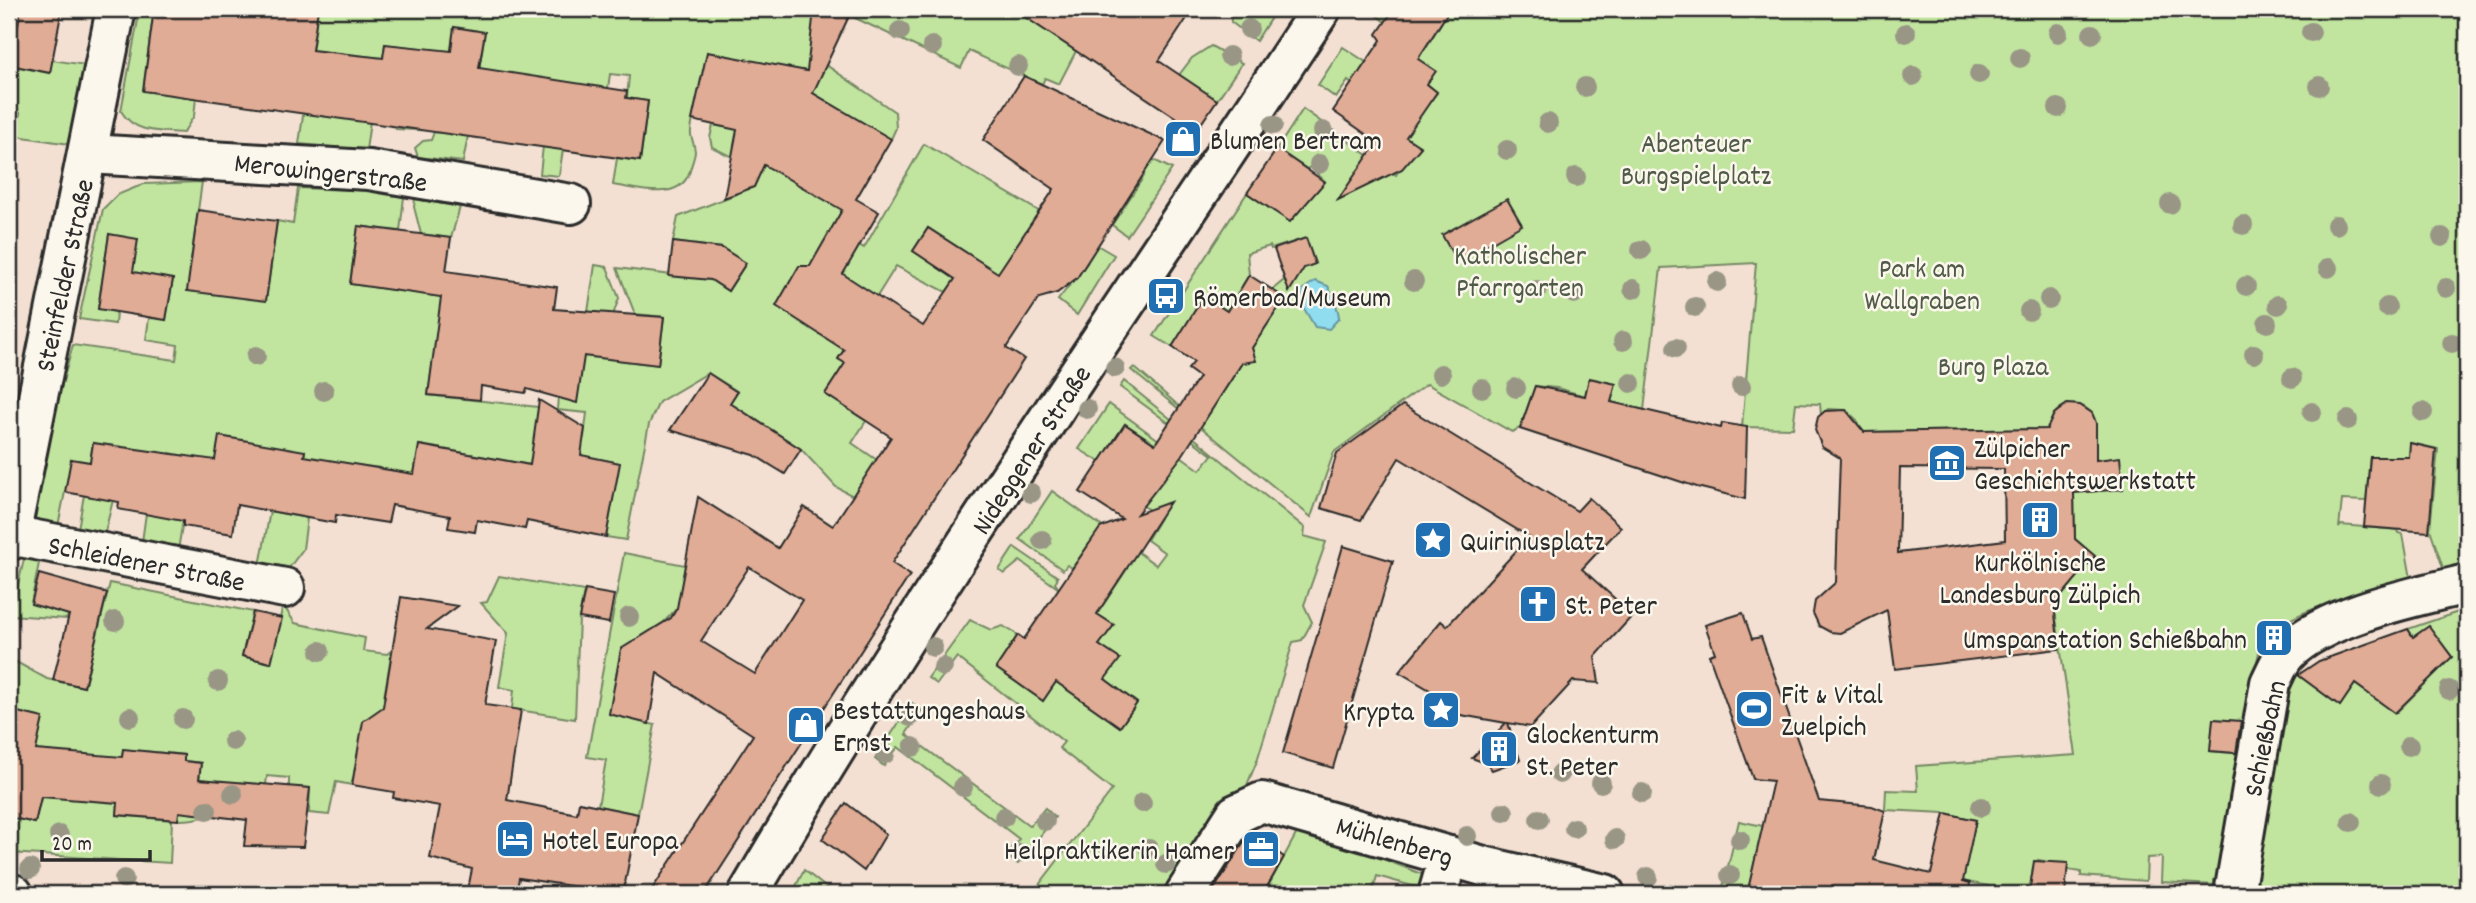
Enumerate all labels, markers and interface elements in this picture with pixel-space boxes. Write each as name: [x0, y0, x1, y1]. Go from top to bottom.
shop icon: Blumen Bertram: [1162, 118, 1204, 160]
place label: Blumen Bertram: [1210, 124, 1382, 164]
park label: Abenteuer Burgspielplatz: [1621, 127, 1772, 199]
street label: Merowingerstraße: [232, 146, 429, 206]
street label: Steinfelder Straße: [28, 176, 108, 376]
park label: Katholischer Pfarrgarten: [1454, 239, 1587, 311]
park label: Park am Wallgraben: [1864, 252, 1980, 324]
bus stop icon: Römerbad/Museum: [1145, 275, 1187, 317]
place label: Römerbad/Museum: [1193, 281, 1391, 321]
park label: Burg Plaza: [1938, 350, 2049, 390]
street label: Nideggener Straße: [964, 359, 1104, 544]
place label: Zülpicher Geschichtswerkstatt: [1974, 432, 2196, 504]
museum icon: Zülpicher Geschichtswerkstatt: [1926, 442, 1968, 484]
building icon: Kurkölnische Landesburg Zülpich: [2019, 499, 2061, 541]
place icon: Quiriniusplatz: [1412, 519, 1454, 561]
place label: Quiriniusplatz: [1460, 525, 1605, 565]
street label: Schleidener Straße: [44, 528, 248, 606]
place label: Kurkölnische Landesburg Zülpich: [1939, 546, 2141, 618]
church icon: St. Peter: [1517, 583, 1559, 625]
place label: St. Peter: [1565, 589, 1657, 629]
building icon: Umspanstation Schießbahn: [2253, 617, 2295, 659]
place label: Umspanstation Schießbahn: [1963, 623, 2247, 663]
street label: Schießbahn: [2236, 677, 2300, 801]
place label: Fit & Vital Zuelpich: [1781, 678, 1883, 750]
sports icon: Fit & Vital Zuelpich: [1733, 688, 1775, 730]
place icon: Krypta: [1420, 689, 1462, 731]
place label: Bestattungeshaus Ernst: [833, 694, 1026, 766]
place label: Krypta: [1343, 695, 1415, 735]
shop icon: Bestattungeshaus Ernst: [785, 704, 827, 746]
place label: Glockenturm St. Peter: [1526, 718, 1659, 790]
building icon: Glockenturm St. Peter: [1478, 728, 1520, 770]
street label: Mühlenberg: [1330, 809, 1457, 881]
hotel icon: Hotel Europa: [494, 818, 536, 860]
scale bar: [42, 819, 150, 863]
place label: Hotel Europa: [542, 824, 679, 864]
office icon: Heilpraktikerin Hamer: [1240, 828, 1282, 870]
text: 20 m: [52, 831, 92, 861]
place label: Heilpraktikerin Hamer: [1004, 834, 1235, 874]

